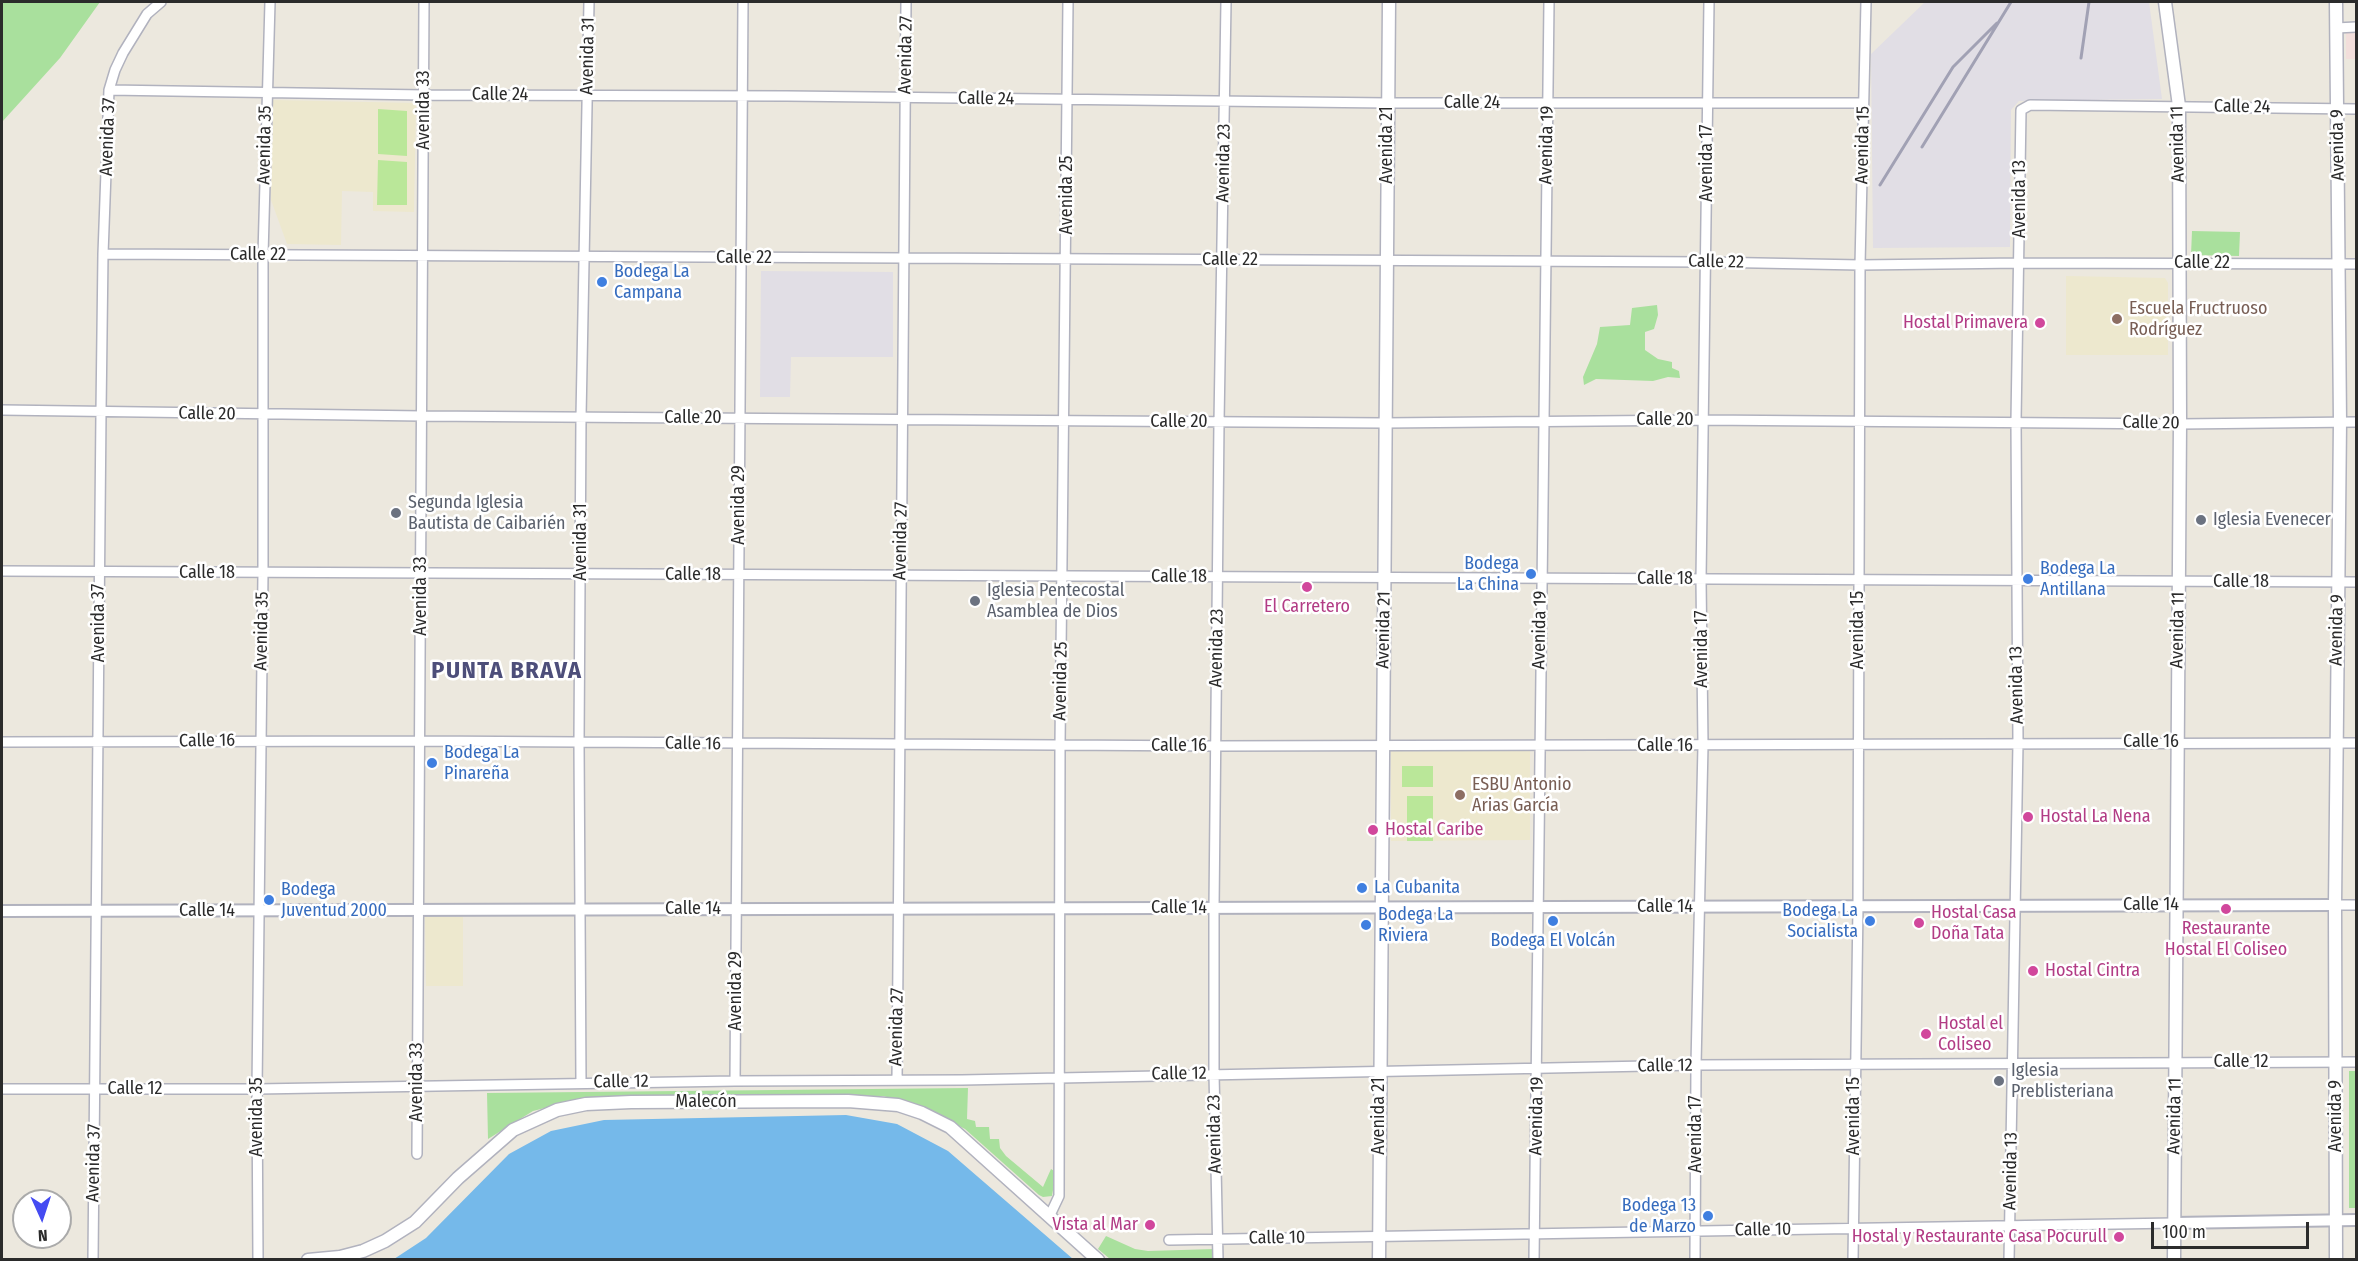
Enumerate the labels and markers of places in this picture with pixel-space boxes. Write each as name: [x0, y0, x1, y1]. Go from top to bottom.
place label: Bodega La Campana: [614, 261, 690, 304]
marker: Bodega La Campana: [595, 275, 609, 289]
place label: Escuela Fructruoso Rodríguez: [2129, 298, 2267, 340]
place label: Hostal Primavera: [1903, 312, 2028, 334]
marker: Escuela Fructruoso Rodríguez: [2110, 312, 2124, 326]
marker: Hostal Primavera: [2033, 316, 2047, 330]
place label: Segunda Iglesia Bautista de Caibarién: [408, 492, 566, 534]
marker: Segunda Iglesia Bautista de Caibarién: [389, 506, 403, 520]
place label: Iglesia Evenecer: [2213, 509, 2331, 531]
marker: Iglesia Evenecer: [2194, 513, 2208, 527]
place label: Bodega La China: [1457, 553, 1519, 596]
place label: Bodega La Antillana: [2040, 558, 2116, 600]
marker: Bodega La China: [1524, 567, 1538, 581]
marker: Bodega La Antillana: [2021, 572, 2035, 586]
place label: Iglesia Pentecostal Asamblea de Dios: [987, 580, 1124, 622]
marker: El Carretero: [1300, 580, 1314, 594]
marker: Iglesia Pentecostal Asamblea de Dios: [968, 594, 982, 608]
place label: El Carretero: [1264, 596, 1350, 618]
place label: Bodega La Pinareña: [444, 742, 520, 784]
marker: Bodega La Pinareña: [425, 756, 439, 770]
place label: ESBU Antonio Arias García: [1472, 774, 1571, 816]
marker: ESBU Antonio Arias García: [1453, 788, 1467, 802]
place label: Hostal La Nena: [2040, 806, 2150, 828]
marker: Hostal La Nena: [2021, 810, 2035, 824]
place label: Hostal Caribe: [1385, 819, 1484, 841]
marker: Hostal Caribe: [1366, 823, 1380, 837]
place label: La Cubanita: [1374, 877, 1460, 899]
place label: Bodega Juventud 2000: [281, 879, 387, 922]
marker: La Cubanita: [1355, 881, 1369, 895]
marker: Bodega Juventud 2000: [262, 893, 276, 907]
place label: Bodega La Socialista: [1782, 900, 1858, 942]
place label: Hostal Casa Doña Tata: [1931, 902, 2016, 944]
marker: Restaurante Hostal El Coliseo: [2219, 902, 2233, 916]
place label: Bodega La Riviera: [1378, 904, 1454, 946]
marker: Bodega El Volcán: [1546, 914, 1560, 928]
marker: Bodega La Socialista: [1863, 914, 1877, 928]
marker: Hostal Casa Doña Tata: [1912, 916, 1926, 930]
marker: Bodega La Riviera: [1359, 918, 1373, 932]
place label: Restaurante Hostal El Coliseo: [2165, 918, 2287, 960]
place label: Bodega El Volcán: [1491, 930, 1615, 952]
place label: Hostal Cintra: [2045, 960, 2140, 982]
marker: Hostal Cintra: [2026, 964, 2040, 978]
place label: Hostal el Coliseo: [1938, 1013, 2003, 1056]
marker: Hostal el Coliseo: [1919, 1027, 1933, 1041]
place label: Iglesia Preblisteriana: [2011, 1060, 2114, 1102]
marker: Iglesia Preblisteriana: [1992, 1074, 2006, 1088]
place label: Bodega 13 de Marzo: [1622, 1195, 1696, 1238]
marker: Bodega 13 de Marzo: [1701, 1209, 1715, 1223]
place label: Vista al Mar: [1052, 1214, 1138, 1236]
marker: Vista al Mar: [1143, 1218, 1157, 1232]
place label: Hostal y Restaurante Casa Pocurull: [1852, 1226, 2107, 1248]
marker: Hostal y Restaurante Casa Pocurull: [2112, 1230, 2126, 1244]

